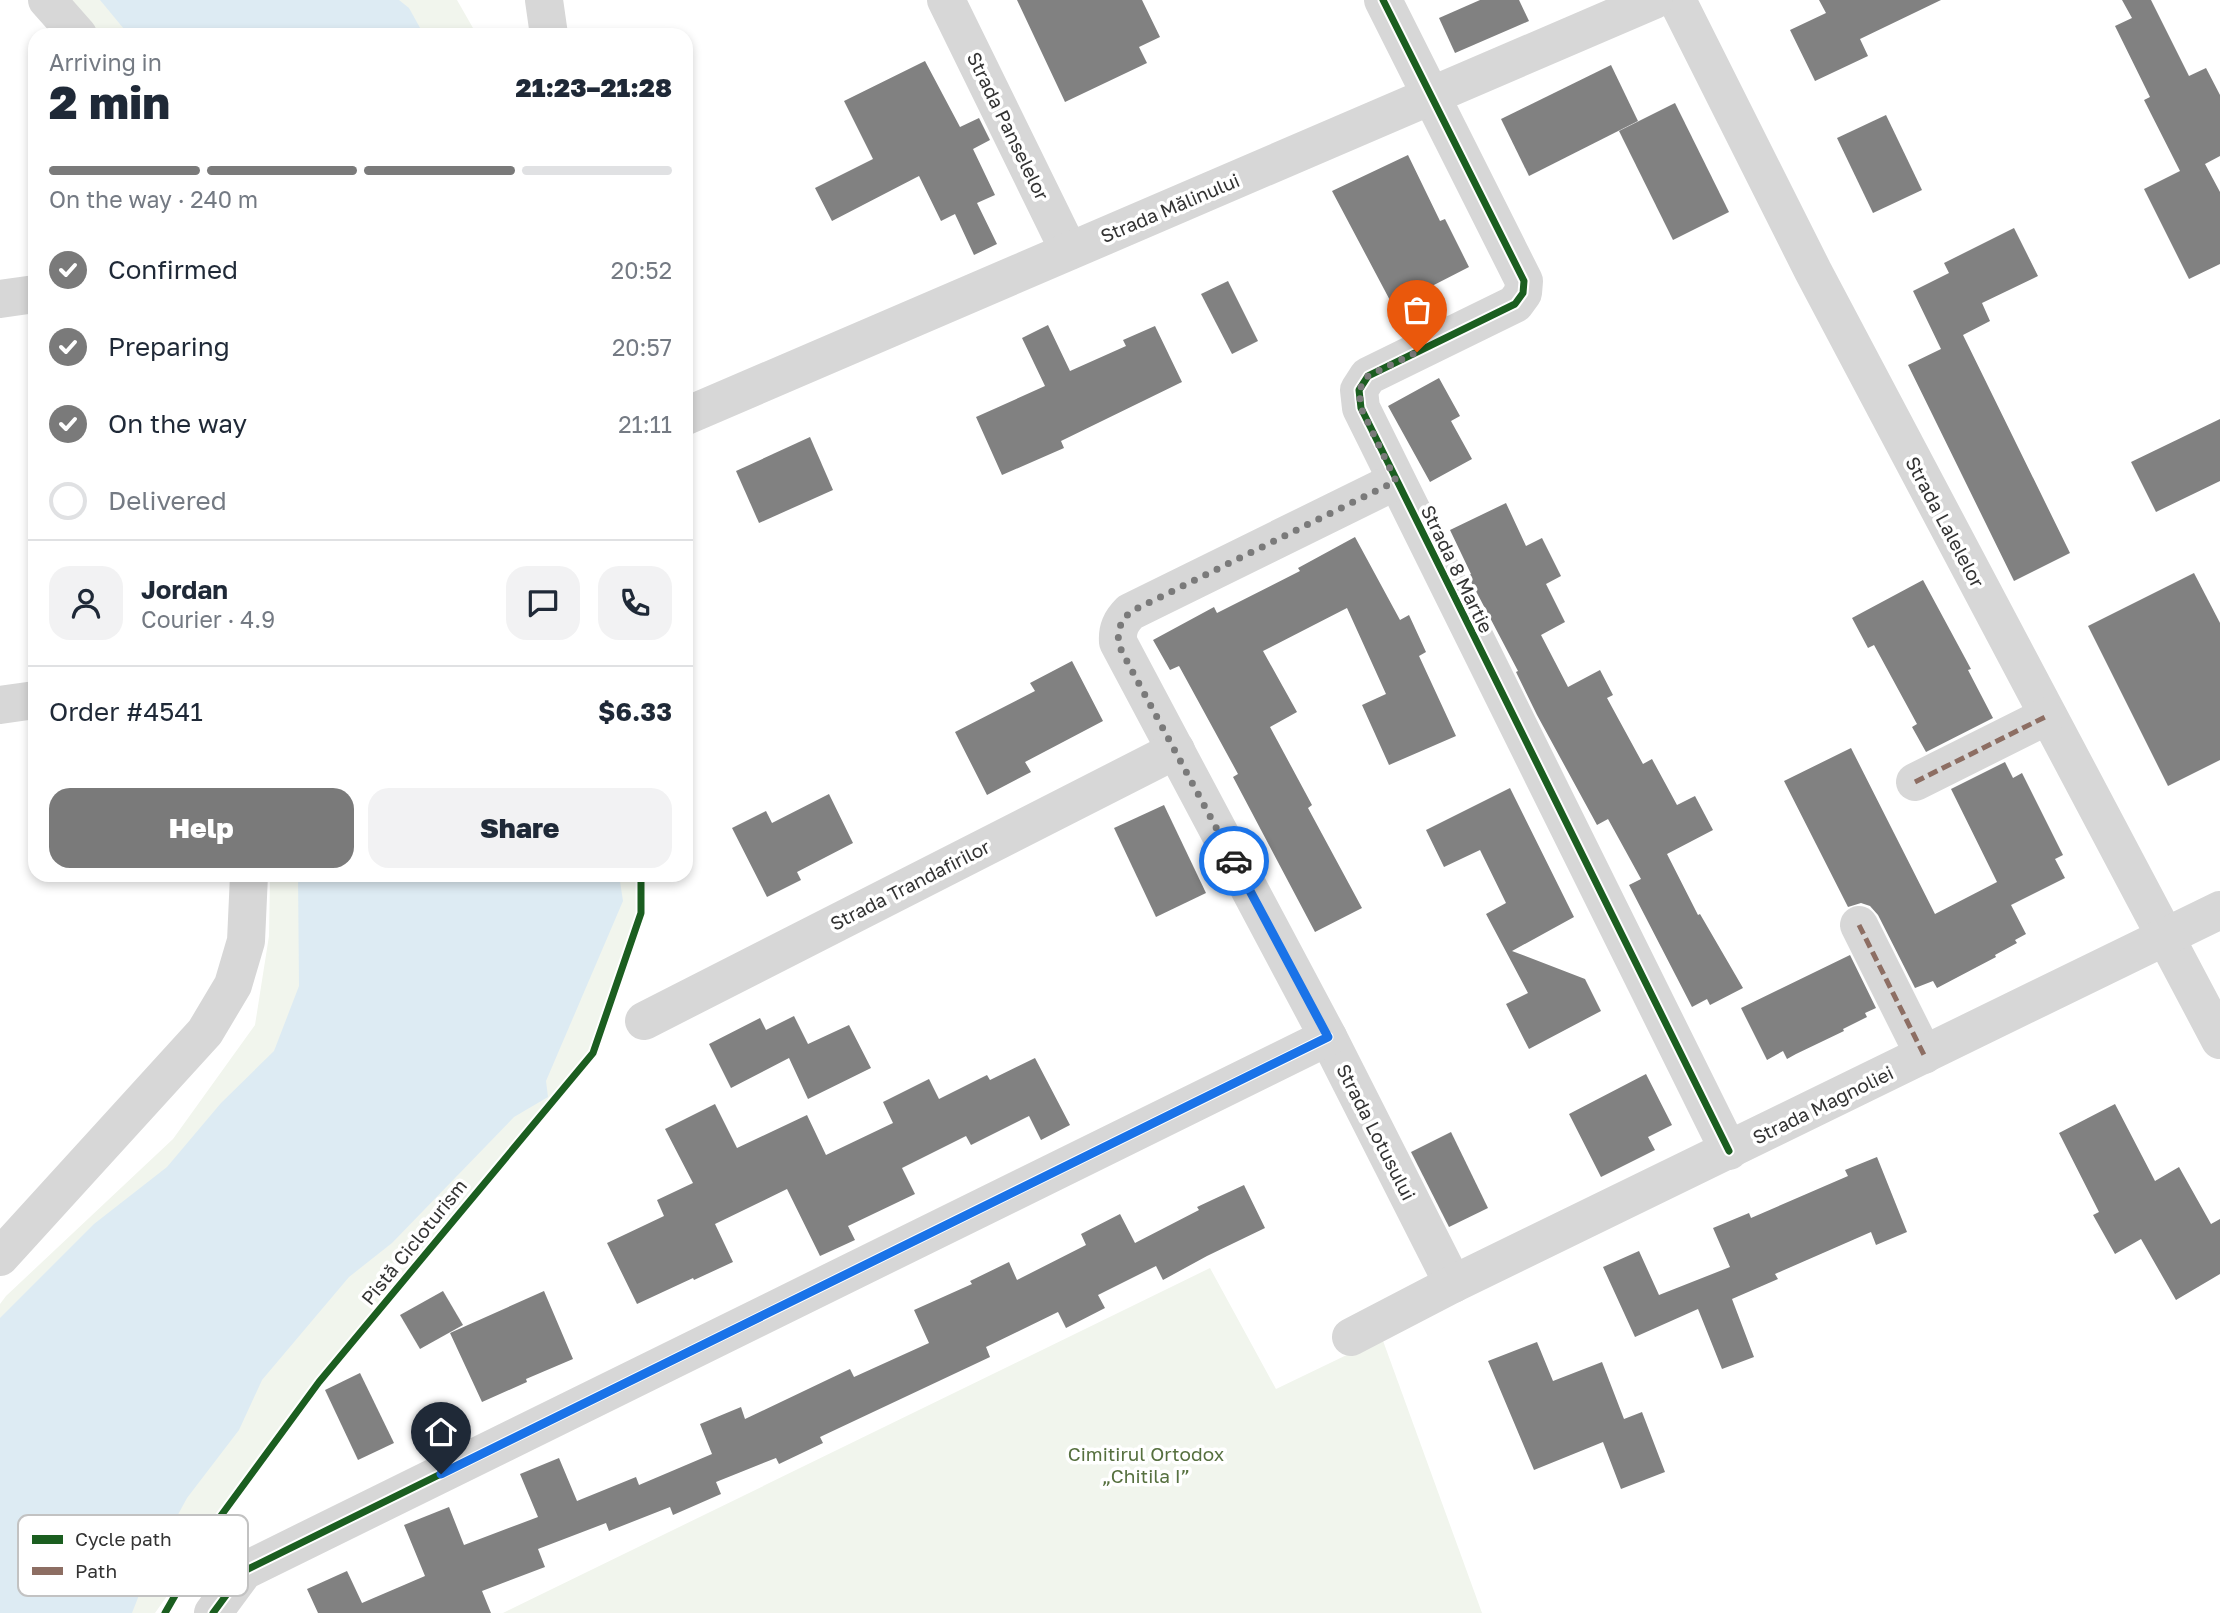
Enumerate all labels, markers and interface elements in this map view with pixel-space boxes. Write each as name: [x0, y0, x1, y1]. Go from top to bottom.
text: Arriving in: [49, 48, 162, 76]
street label: Strada Panselelor: [963, 48, 1055, 204]
text: 21:23–21:28: [516, 72, 672, 103]
text: 2 min: [49, 74, 170, 129]
street label: Strada Mălinului: [1097, 168, 1243, 247]
text: On the way · 240 m: [49, 185, 258, 213]
icon: check: [49, 251, 87, 289]
text: Confirmed: [108, 254, 238, 285]
text: 20:52: [611, 256, 672, 284]
pin: [1387, 280, 1447, 352]
icon: bag: [1398, 291, 1436, 329]
icon: check: [49, 328, 87, 366]
text: Preparing: [108, 331, 230, 362]
text: 20:57: [612, 333, 672, 361]
icon: check: [49, 405, 87, 443]
text: On the way: [108, 408, 247, 439]
text: 21:11: [618, 410, 672, 438]
street label: Strada Lalelelor: [1901, 452, 1990, 592]
text: Delivered: [108, 485, 227, 516]
street label: Strada 8 Martie: [1417, 501, 1498, 636]
button: person: [49, 566, 123, 640]
button: chat: [506, 566, 580, 640]
button: phone: [598, 566, 672, 640]
text: Jordan: [141, 574, 228, 605]
text: Courier · 4.9: [141, 605, 275, 633]
text: Order #4541: [49, 696, 203, 727]
text: $6.33: [598, 696, 672, 727]
button: Help: [49, 788, 354, 868]
button: Share: [368, 788, 672, 868]
courier: [1199, 826, 1269, 896]
street label: Strada Trandafirilor: [826, 834, 994, 935]
icon: car: [1215, 842, 1253, 880]
street label: Strada Lotusului: [1332, 1060, 1421, 1204]
street label: Strada Magnoliei: [1749, 1061, 1897, 1149]
street label: Pistă Cicloturism: [356, 1174, 471, 1309]
pin: [411, 1402, 471, 1474]
icon: home: [422, 1413, 460, 1451]
park label: Cimitirul Ortodox „Chitila I”: [1068, 1442, 1224, 1487]
legend: [18, 1515, 248, 1596]
text: Cycle path: [75, 1527, 172, 1550]
text: Path: [75, 1559, 117, 1582]

